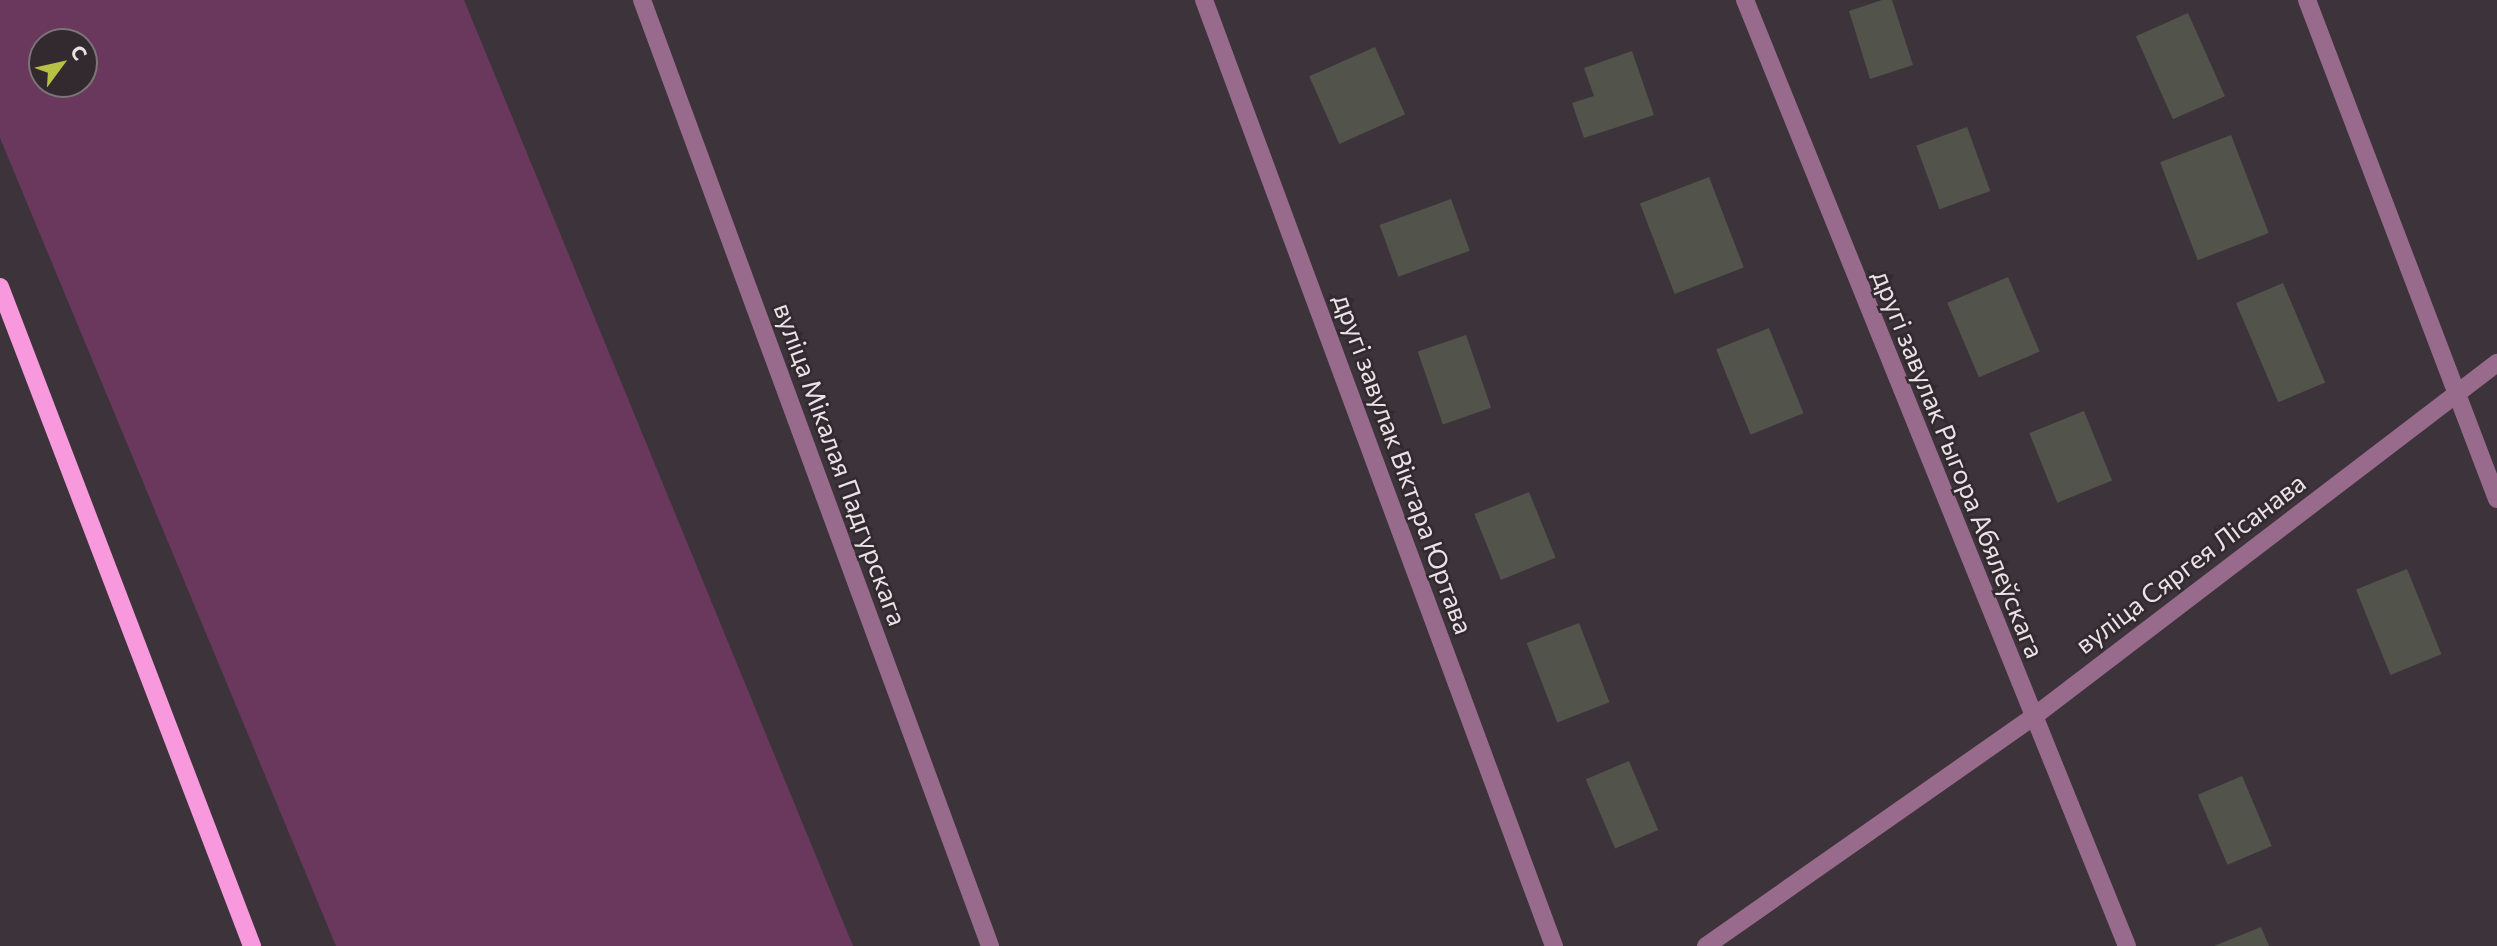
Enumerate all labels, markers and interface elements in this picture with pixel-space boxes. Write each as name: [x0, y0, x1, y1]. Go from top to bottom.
north arrow: [28, 28, 98, 98]
text: С: [66, 41, 93, 64]
street label: другі завулак Рыгора Абялеўскага: [1867, 266, 2051, 662]
street label: другі завулак Віктара Юртава: [1328, 290, 1480, 638]
street label: вуліца Мікалая Падгурскага: [768, 298, 914, 630]
street label: вуліца Сяргея Лісанава: [2069, 466, 2311, 660]

